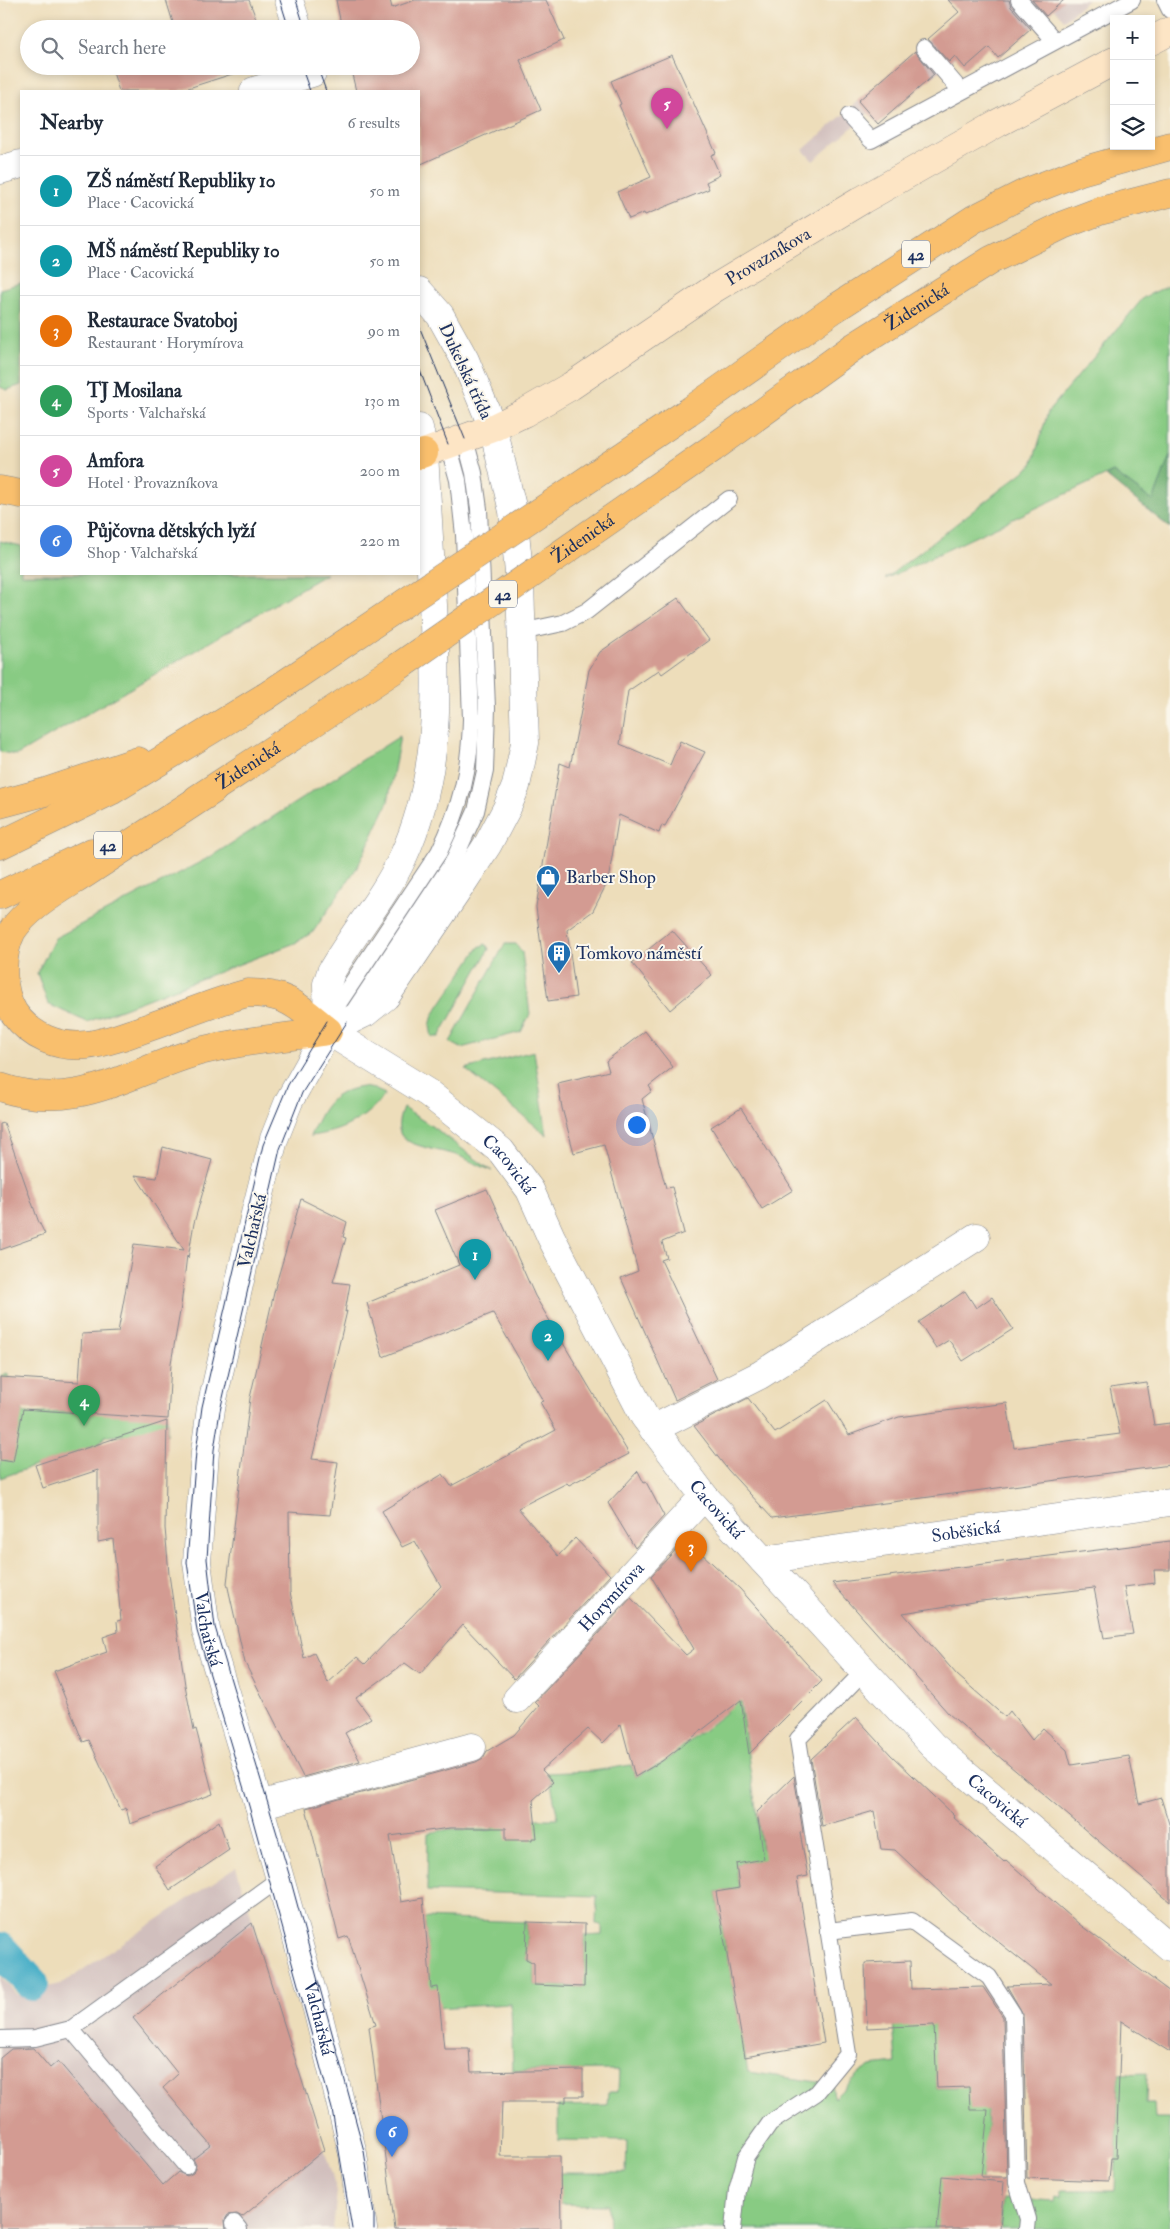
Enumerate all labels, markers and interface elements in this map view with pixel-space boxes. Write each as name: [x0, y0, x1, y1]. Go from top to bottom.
map controls: [1110, 15, 1155, 150]
button: +: [1110, 15, 1155, 60]
search box: [20, 20, 420, 75]
icon: search: [38, 34, 66, 62]
text: Search here: [78, 36, 166, 60]
button: −: [1110, 60, 1155, 105]
pin: 5: [651, 88, 683, 129]
button: layers: [1110, 105, 1155, 150]
text: Nearby: [40, 109, 103, 136]
text: 6 results: [348, 113, 400, 133]
text: ZŠ náměstí Republiky 10: [87, 169, 276, 193]
text: 1: [53, 181, 59, 201]
text: 50 m: [369, 181, 400, 201]
text: Place · Cacovická: [87, 193, 194, 213]
street label: Provazníkova: [721, 222, 816, 291]
text: MŠ náměstí Republiky 10: [87, 239, 280, 263]
road number: 42: [902, 240, 930, 268]
text: 2: [52, 251, 60, 271]
text: 50 m: [369, 251, 400, 271]
text: Place · Cacovická: [87, 263, 194, 283]
street label: Židenická: [880, 278, 954, 336]
text: Restaurace Svatoboj: [87, 309, 238, 333]
street label: Dukelská třída: [433, 319, 498, 424]
text: 3: [53, 321, 59, 341]
text: 90 m: [368, 321, 400, 341]
text: Restaurant · Horymírova: [87, 333, 243, 353]
text: TJ Mosilana: [87, 379, 182, 403]
text: 4: [52, 391, 60, 411]
text: 130 m: [364, 391, 400, 411]
text: Sports · Valchařská: [87, 403, 206, 423]
text: Amfora: [87, 449, 144, 473]
text: 5: [52, 461, 60, 481]
text: 200 m: [360, 461, 400, 481]
text: Hotel · Provazníkova: [87, 473, 218, 493]
street label: Židenická: [546, 509, 619, 569]
text: Půjčovna dětských lyží: [87, 519, 255, 543]
text: 6: [52, 531, 60, 551]
text: 220 m: [360, 531, 400, 551]
text: Shop · Valchařská: [87, 543, 198, 563]
road number: 42: [489, 580, 517, 608]
street label: Židenická: [211, 737, 285, 795]
road number: 42: [94, 832, 122, 858]
shop icon: Barber Shop: [535, 864, 561, 898]
place label: Barber Shop: [566, 866, 656, 889]
building icon: Tomkovo náměstí: [546, 940, 572, 974]
place label: Tomkovo náměstí: [576, 942, 703, 965]
your location: [624, 1112, 650, 1138]
street label: Cacovická: [477, 1129, 541, 1200]
street label: Valchařská: [233, 1191, 272, 1271]
pin: 1: [459, 1239, 491, 1280]
pin: 2: [532, 1320, 564, 1361]
pin: 4: [68, 1385, 100, 1426]
street label: Cacovická: [684, 1475, 749, 1545]
street label: Soběšická: [930, 1515, 1002, 1548]
pin: 3: [675, 1531, 707, 1572]
street label: Horymírova: [574, 1557, 650, 1637]
street label: Valchařská: [189, 1590, 228, 1670]
street label: Cacovická: [962, 1769, 1032, 1833]
street label: Valchařská: [298, 1979, 339, 2059]
pin: 6: [376, 2116, 408, 2157]

